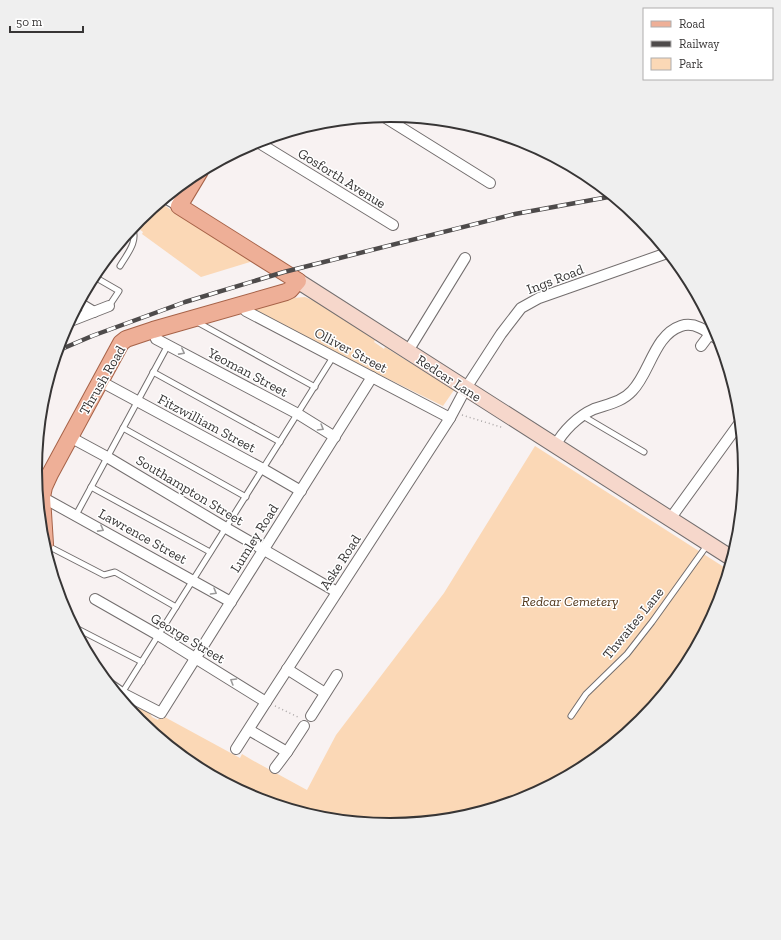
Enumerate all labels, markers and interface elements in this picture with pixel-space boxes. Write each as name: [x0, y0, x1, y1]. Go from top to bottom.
scale bar: [10, 8, 83, 34]
legend: [643, 8, 773, 80]
text: 50 m: [16, 15, 43, 29]
text: Road: [679, 17, 705, 31]
text: Railway: [679, 37, 720, 51]
text: Park: [679, 57, 704, 71]
street label: Gosforth Avenue: [295, 145, 389, 212]
street label: Ings Road: [524, 261, 586, 298]
street label: Olliver Street: [311, 324, 391, 377]
street label: Thrush Road: [76, 342, 129, 418]
street label: Yeoman Street: [204, 344, 291, 401]
one-way arrow: [178, 348, 185, 355]
street label: Redcar Lane: [413, 351, 485, 406]
street label: Fitzwilliam Street: [155, 391, 259, 457]
one-way arrow: [317, 424, 324, 431]
street label: Southampton Street: [133, 452, 247, 530]
street label: Lumley Road: [227, 501, 282, 576]
street label: Lawrence Street: [96, 505, 191, 568]
one-way arrow: [97, 524, 104, 531]
street label: Aske Road: [316, 531, 365, 593]
street label: Thwaites Lane: [599, 584, 668, 663]
one-way arrow: [210, 588, 217, 595]
park label: Redcar Cemetery: [522, 593, 619, 610]
street label: George Street: [148, 610, 229, 668]
one-way arrow: [230, 679, 237, 686]

